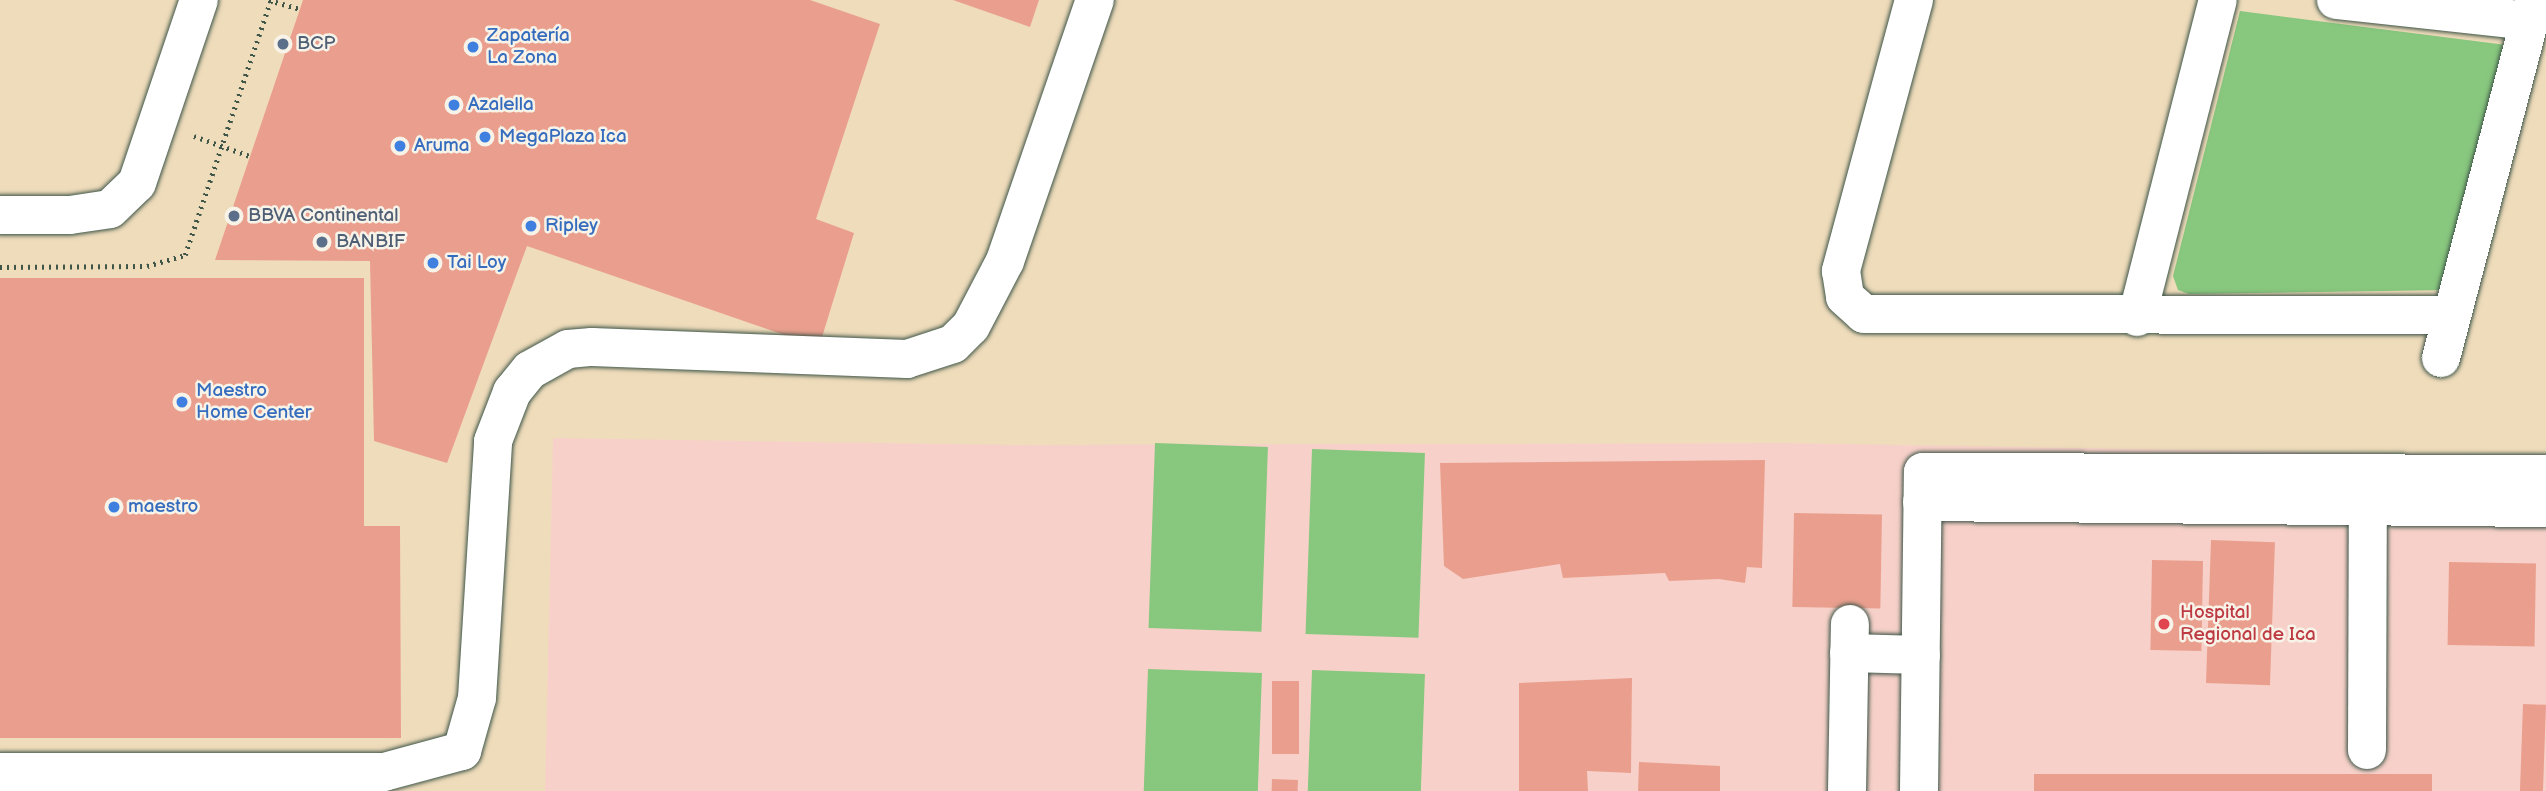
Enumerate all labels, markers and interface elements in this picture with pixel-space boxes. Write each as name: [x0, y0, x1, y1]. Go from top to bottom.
place label: Zapatería La Zona: [487, 25, 570, 69]
place label: BCP: [297, 33, 335, 55]
marker: BCP: [275, 36, 291, 52]
marker: Zapatería La Zona: [465, 39, 481, 55]
place label: Azalella: [468, 94, 534, 116]
marker: Azalella: [446, 97, 462, 113]
place label: MegaPlaza Ica: [499, 126, 627, 148]
marker: MegaPlaza Ica: [477, 129, 493, 145]
place label: Aruma: [414, 135, 470, 157]
marker: Aruma: [392, 138, 408, 154]
place label: BBVA Continental: [248, 205, 399, 227]
marker: BBVA Continental: [226, 208, 242, 224]
place label: Ripley: [545, 215, 598, 237]
marker: Ripley: [523, 218, 539, 234]
place label: BANBIF: [336, 231, 405, 253]
marker: BANBIF: [314, 234, 330, 250]
place label: Tai Loy: [447, 252, 506, 274]
marker: Tai Loy: [425, 255, 441, 271]
place label: Maestro Home Center: [196, 380, 312, 424]
marker: Maestro Home Center: [174, 394, 190, 410]
place label: maestro: [128, 496, 198, 518]
marker: maestro: [106, 499, 122, 515]
place label: Hospital Regional de Ica: [2180, 602, 2316, 646]
marker: Hospital Regional de Ica: [2154, 614, 2174, 634]

